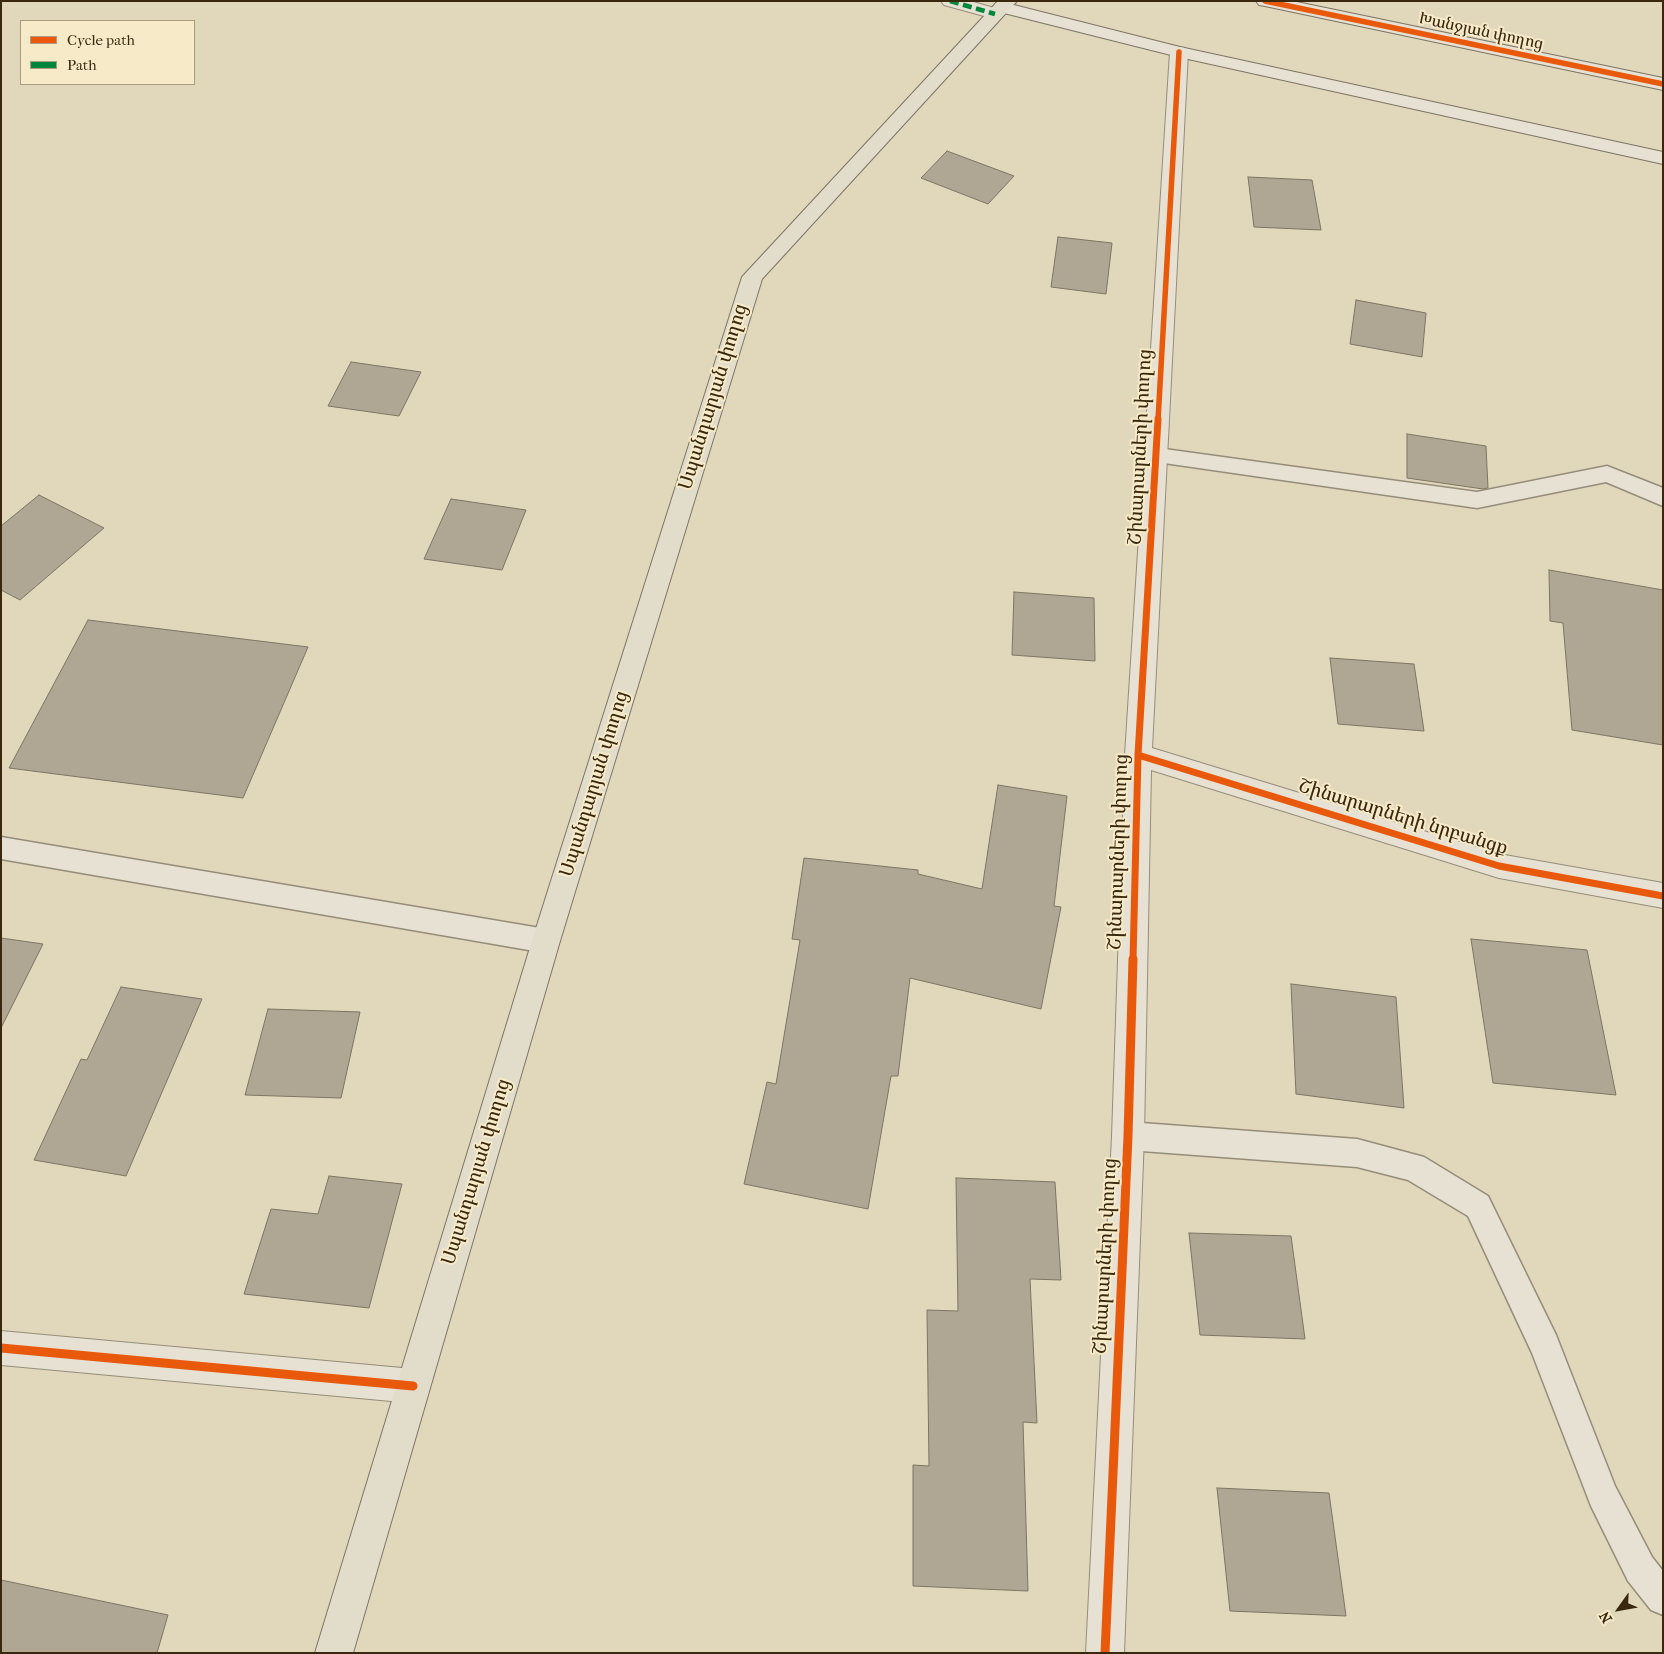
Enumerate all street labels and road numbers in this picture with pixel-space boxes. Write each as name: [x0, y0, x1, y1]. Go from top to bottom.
street label: Խանջյան փողոց: [1417, 9, 1545, 55]
street label: Սպանդարյան փողոց: [675, 301, 753, 493]
street label: Շինարարների փողոց: [1124, 348, 1158, 546]
street label: Սպանդարյան փողոց: [556, 688, 634, 880]
street label: Շինարարների փողոց: [1104, 753, 1134, 951]
street label: Շինարարների նրբանցք: [1295, 775, 1511, 861]
street label: Սպանդարյան փողոց: [438, 1076, 516, 1268]
street label: Շինարարների փողոց: [1089, 1157, 1123, 1355]

